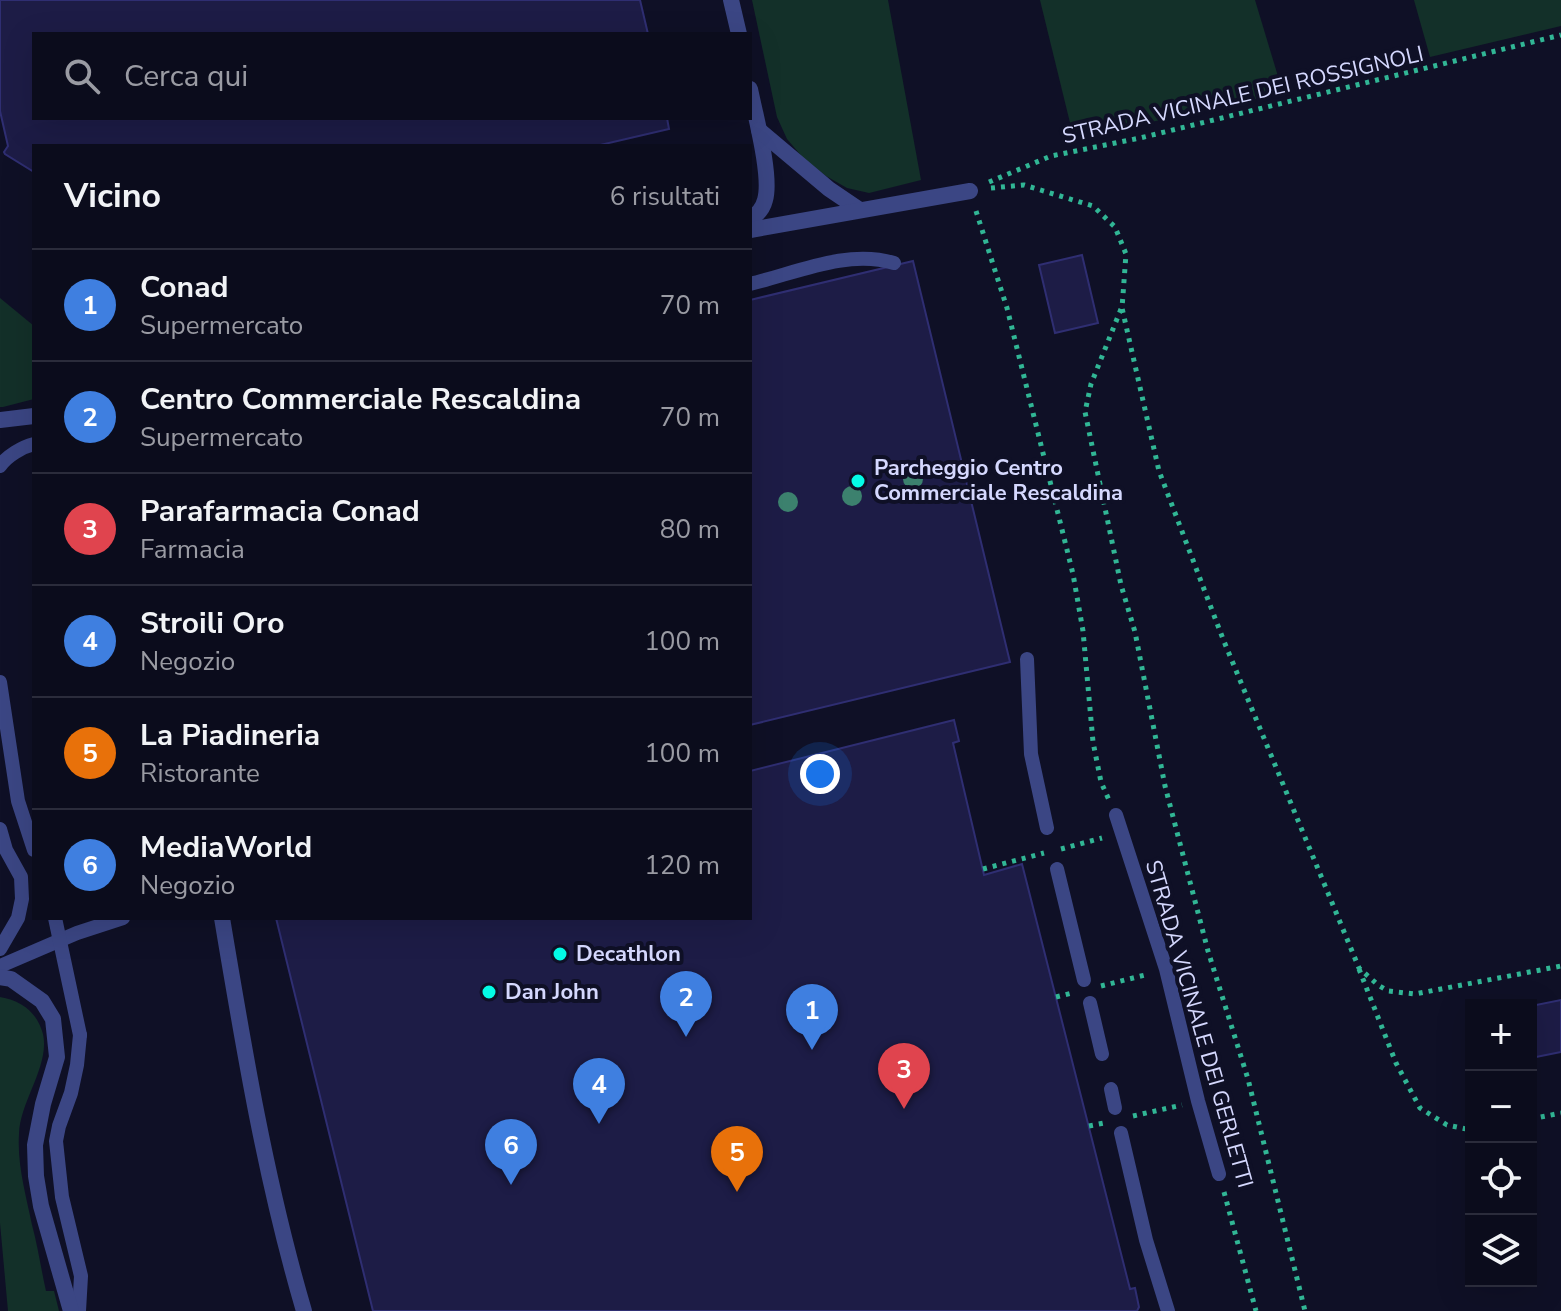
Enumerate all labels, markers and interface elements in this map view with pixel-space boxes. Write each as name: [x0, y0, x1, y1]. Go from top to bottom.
search box: [32, 32, 752, 120]
street label: STRADA VICINALE DEI ROSSIGNOLI: [1059, 39, 1427, 151]
icon: search: [60, 54, 104, 98]
text: Cerca qui: [124, 56, 248, 97]
text: Vicino: [64, 173, 161, 219]
text: 6 risultati: [610, 179, 720, 214]
text: Conad: [140, 267, 229, 308]
text: 1: [82, 288, 98, 323]
text: 70 m: [660, 288, 720, 323]
text: Supermercato: [140, 308, 303, 343]
text: Centro Commerciale Rescaldina: [140, 379, 581, 420]
text: 2: [82, 400, 98, 435]
text: 70 m: [660, 400, 720, 435]
text: Supermercato: [140, 420, 303, 455]
place label: Parcheggio Centro Commerciale Rescaldina: [874, 453, 1123, 508]
marker: Parcheggio Centro Commerciale Rescaldina: [849, 472, 867, 490]
text: Parafarmacia Conad: [140, 491, 420, 532]
text: 3: [82, 512, 98, 547]
text: 80 m: [660, 512, 720, 547]
text: Farmacia: [140, 532, 245, 567]
text: Stroili Oro: [140, 603, 284, 644]
text: 4: [82, 624, 98, 659]
text: 100 m: [644, 624, 720, 659]
text: Negozio: [140, 644, 235, 679]
text: La Piadineria: [140, 715, 320, 756]
text: 5: [82, 736, 98, 771]
text: 100 m: [644, 736, 720, 771]
your location: [800, 754, 840, 794]
text: Ristorante: [140, 756, 260, 791]
text: MediaWorld: [140, 827, 312, 868]
text: 6: [82, 848, 98, 883]
text: 120 m: [644, 848, 720, 883]
street label: STRADA VICINALE DEI GERLETTI: [1138, 857, 1260, 1191]
text: Negozio: [140, 868, 235, 903]
place label: Decathlon: [576, 939, 681, 969]
marker: Decathlon: [551, 945, 569, 963]
pin: 2: [660, 971, 712, 1037]
place label: Dan John: [505, 977, 599, 1007]
marker: Dan John: [480, 983, 498, 1001]
pin: 1: [786, 984, 838, 1050]
map controls: [1465, 999, 1537, 1287]
button: +: [1465, 999, 1537, 1071]
pin: 3: [878, 1043, 930, 1109]
pin: 4: [573, 1058, 625, 1124]
button: −: [1465, 1071, 1537, 1143]
pin: 6: [485, 1119, 537, 1185]
pin: 5: [711, 1126, 763, 1192]
button: locate: [1465, 1143, 1537, 1215]
button: layers: [1465, 1215, 1537, 1287]

